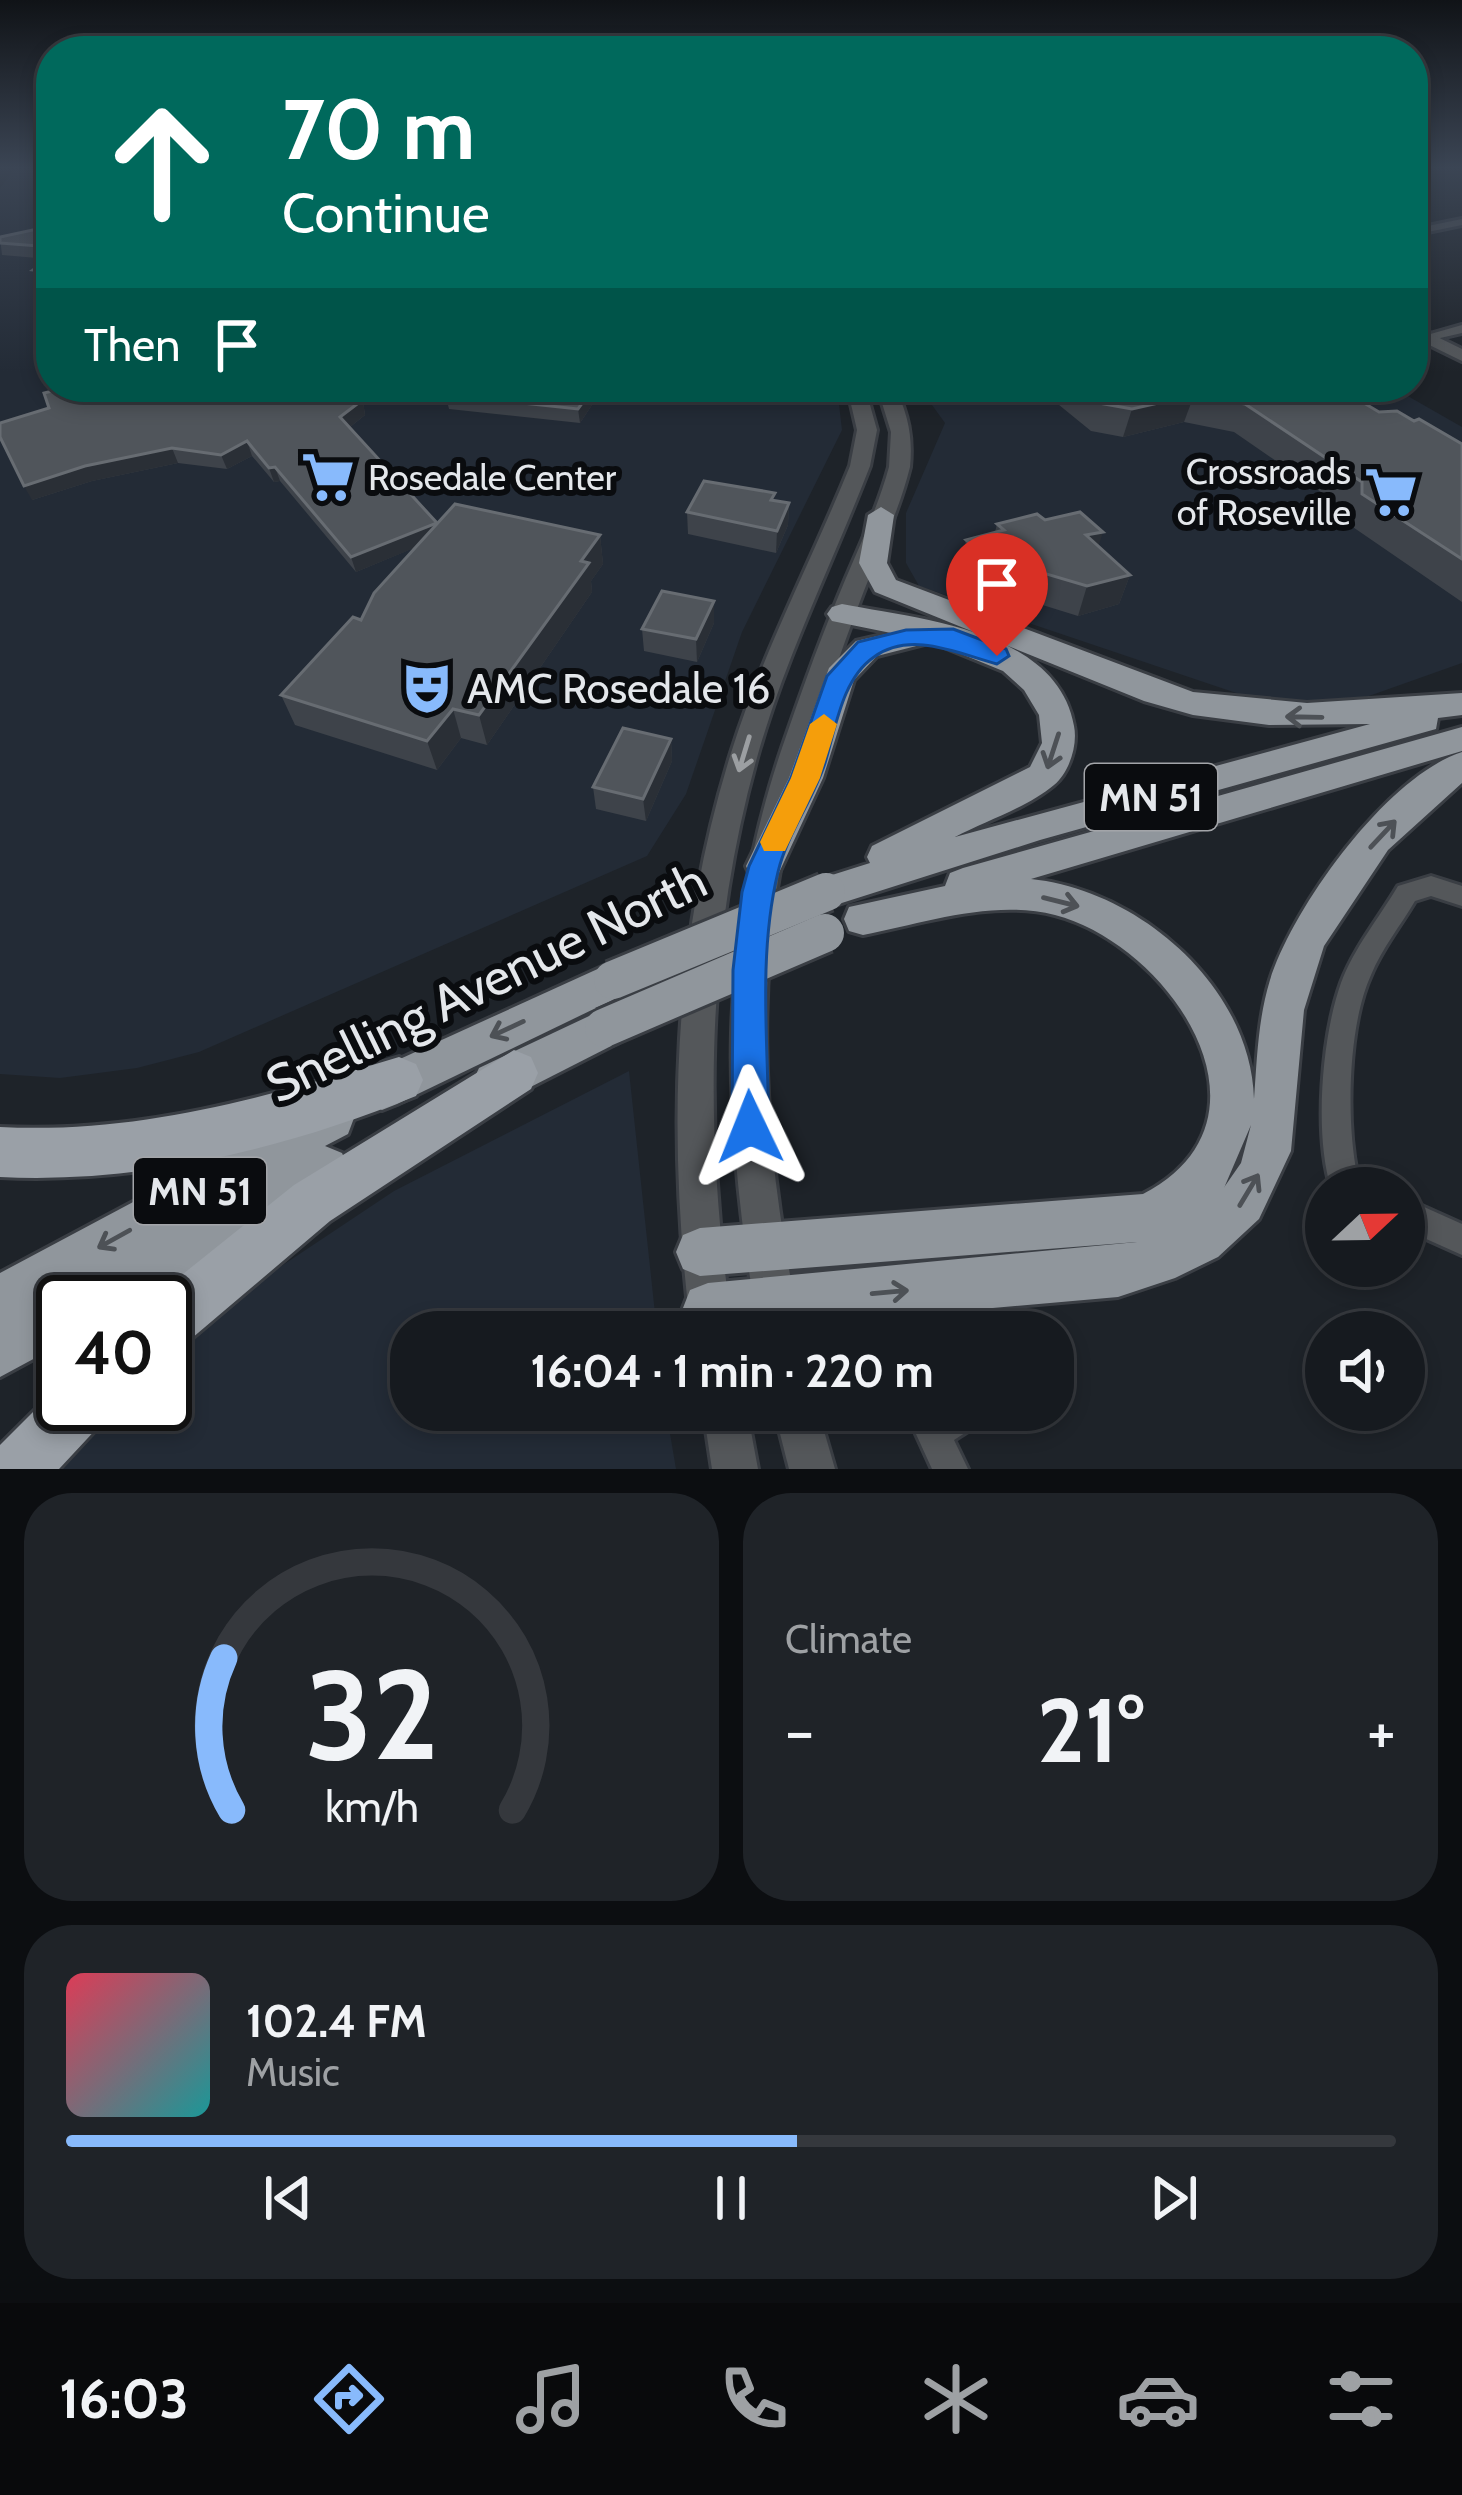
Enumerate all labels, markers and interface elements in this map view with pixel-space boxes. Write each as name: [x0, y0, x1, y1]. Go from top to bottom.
text: 70 m: [282, 78, 475, 180]
icon: ahead: [84, 84, 240, 240]
text: Continue: [282, 180, 490, 246]
icon: arrive: [204, 312, 270, 378]
text: Then: [84, 318, 180, 372]
supermarket icon: Rosedale Center: [299, 448, 357, 506]
place label: Crossroads of Roseville: [1177, 449, 1351, 534]
place label: Rosedale Center: [368, 455, 617, 499]
supermarket icon: Crossroads of Roseville: [1362, 463, 1420, 521]
pin: [946, 533, 1048, 656]
icon: arrive: [964, 551, 1030, 617]
theatre icon: AMC Rosedale 16: [398, 659, 456, 717]
place label: AMC Rosedale 16: [467, 662, 770, 714]
one-way arrow: [1285, 706, 1324, 728]
one-way arrow: [1041, 732, 1063, 770]
one-way arrow: [732, 735, 754, 773]
road number: MN 51: [1085, 764, 1217, 830]
one-way arrow: [1369, 820, 1396, 850]
street label: Snelling Avenue North: [256, 849, 716, 1115]
one-way arrow: [1041, 892, 1079, 914]
one-way arrow: [490, 1019, 526, 1041]
position arrow: [687, 1064, 813, 1190]
road number: MN 51: [134, 1158, 266, 1224]
north arrow: [1305, 1167, 1425, 1287]
map controls: [1305, 1167, 1425, 1431]
one-way arrow: [1238, 1173, 1262, 1208]
one-way arrow: [97, 1227, 132, 1251]
speed limit sign: 40: [36, 1275, 192, 1431]
one-way arrow: [870, 1280, 909, 1303]
button: sound: [1305, 1311, 1425, 1431]
text: 16:04 · 1 min · 220 m: [530, 1344, 934, 1398]
text: Climate: [785, 1615, 912, 1663]
text: 32: [305, 1639, 438, 1790]
text: 21°: [1037, 1675, 1144, 1785]
text: −: [785, 1690, 814, 1771]
text: +: [1367, 1690, 1396, 1771]
text: km/h: [325, 1781, 418, 1833]
text: 102.4 FM: [246, 1994, 427, 2048]
text: Music: [246, 2048, 340, 2096]
icon: previous: [255, 2165, 321, 2231]
icon: pause: [698, 2165, 764, 2231]
icon: next: [1141, 2165, 1207, 2231]
icon: directions: [307, 2357, 391, 2441]
icon: music: [509, 2357, 593, 2441]
icon: phone: [712, 2357, 796, 2441]
icon: climate: [914, 2357, 998, 2441]
icon: car: [1116, 2357, 1200, 2441]
icon: filters: [1319, 2357, 1403, 2441]
text: 16:03: [59, 2366, 189, 2432]

